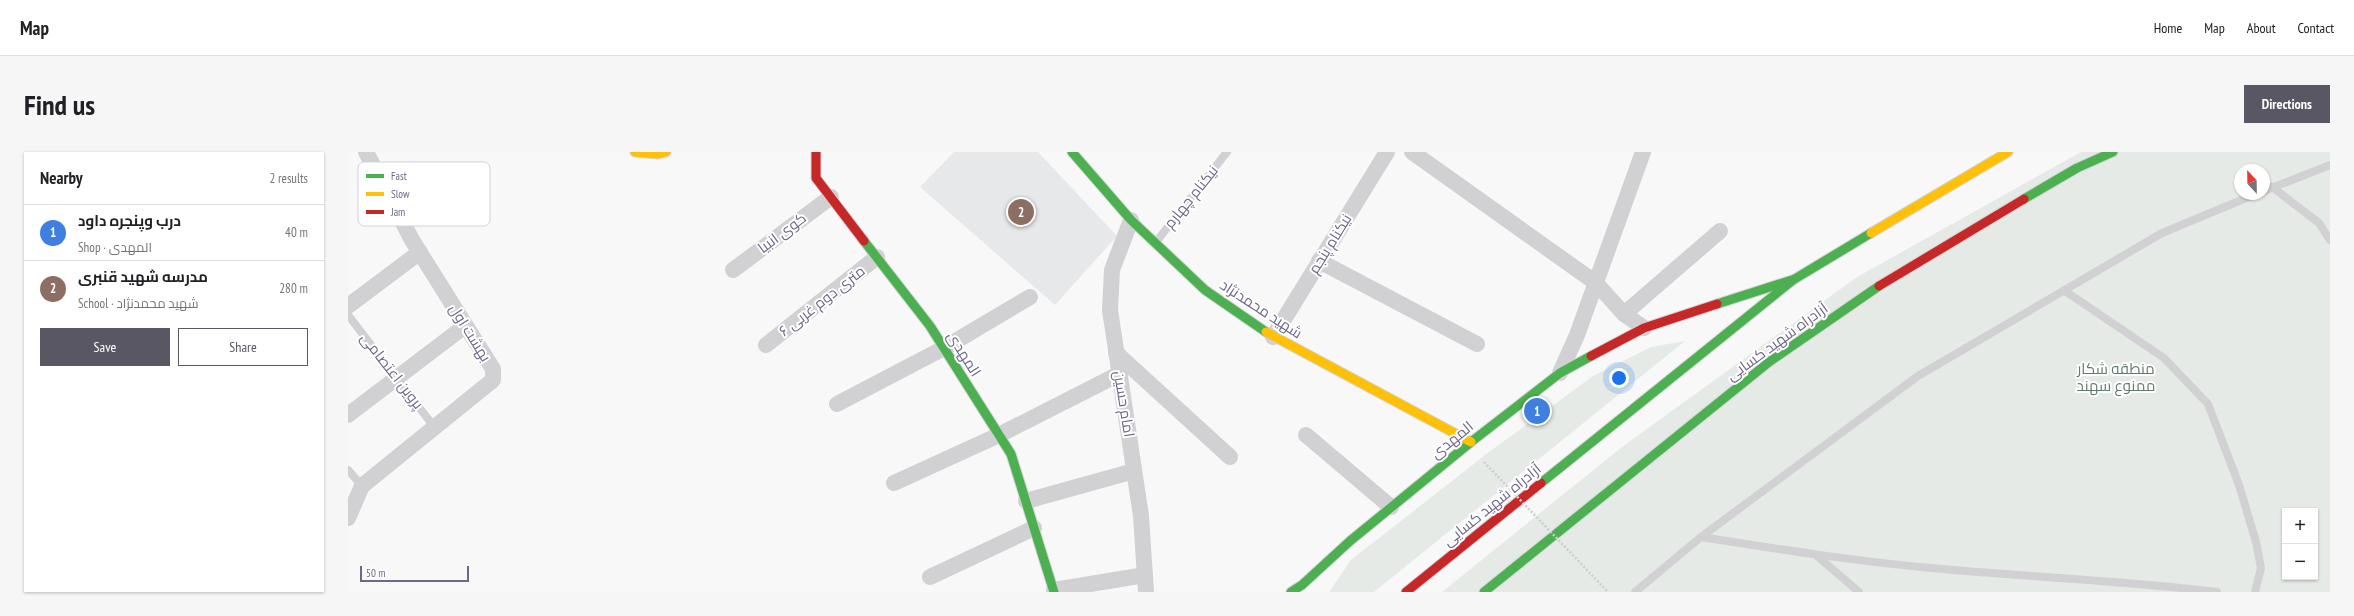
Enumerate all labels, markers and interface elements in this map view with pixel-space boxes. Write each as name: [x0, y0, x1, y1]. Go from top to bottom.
text: Map: [20, 16, 49, 40]
text: Home: [2154, 19, 2182, 37]
text: Map: [2204, 19, 2225, 37]
text: About: [2247, 19, 2276, 37]
text: Contact: [2298, 19, 2334, 37]
button: Directions: [2244, 85, 2330, 123]
text: Find us: [24, 86, 95, 123]
street label: نیکنام چهارم: [1159, 161, 1223, 233]
legend: [358, 162, 490, 226]
north arrow: [2234, 164, 2270, 200]
text: Nearby: [40, 167, 83, 189]
text: Fast: [391, 169, 407, 183]
text: 2 results: [269, 170, 308, 187]
text: Slow: [391, 187, 410, 201]
pin: 2: [1008, 197, 1034, 227]
text: Jam: [390, 205, 405, 219]
street label: کوی انبیا: [754, 208, 810, 258]
street label: نیکنام پنجم: [1304, 210, 1356, 278]
text: درب وپنجره داود: [78, 211, 181, 230]
text: 1: [50, 224, 56, 241]
text: 40 m: [285, 224, 308, 241]
text: Shop · المهدی: [78, 239, 152, 256]
street label: ۶ متری دوم غربی: [775, 261, 869, 341]
text: مدرسه شهید قنبری: [78, 267, 208, 286]
street label: شهید محمدنژاد: [1216, 275, 1306, 343]
text: 2: [50, 280, 56, 297]
text: 280 m: [279, 280, 308, 297]
text: School · شهید محمدنژاد: [78, 295, 198, 312]
street label: آزادراه شهید کسایی: [1722, 298, 1832, 386]
street label: بهشت اول: [444, 300, 496, 366]
button: Save: [40, 328, 170, 366]
button: Share: [178, 328, 308, 366]
street label: المهدی: [942, 328, 986, 380]
street label: پروین اعتصامی: [356, 329, 428, 413]
park label: منطقه شکار ممنوع سهند: [2076, 359, 2156, 397]
your location: [1609, 368, 1629, 388]
street label: امام حسین: [1109, 369, 1139, 439]
pin: 1: [1524, 396, 1550, 426]
street label: المهدی: [1426, 417, 1478, 463]
street label: آزادراه شهید کسایی: [1439, 459, 1545, 551]
map controls: [2282, 508, 2318, 580]
button: +: [2282, 508, 2318, 544]
button: −: [2282, 544, 2318, 580]
scale bar: [360, 564, 469, 583]
text: 50 m: [366, 566, 385, 580]

